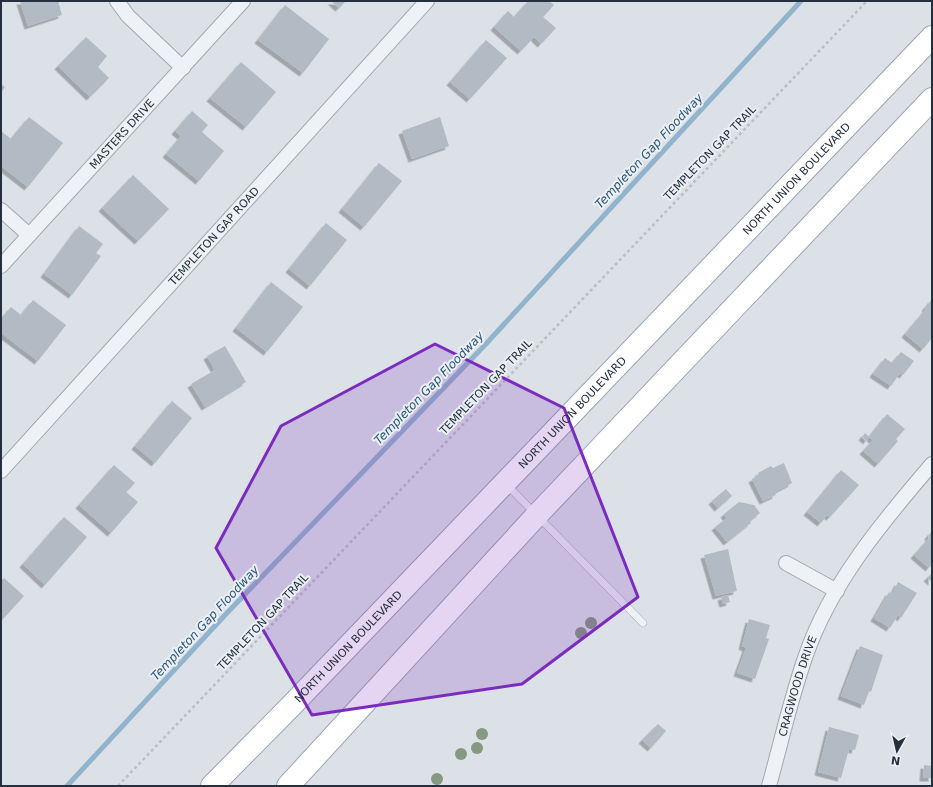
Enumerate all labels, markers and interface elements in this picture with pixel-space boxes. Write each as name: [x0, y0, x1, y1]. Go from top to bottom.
water label: Templeton Gap Floodway: [592, 90, 706, 211]
street label: MASTERS DRIVE: [87, 96, 157, 171]
street label: TEMPLETON GAP TRAIL: [661, 102, 759, 204]
street label: NORTH UNION BOULEVARD: [740, 120, 853, 237]
street label: TEMPLETON GAP ROAD: [165, 184, 262, 289]
water label: Templeton Gap Floodway: [371, 328, 487, 447]
street label: TEMPLETON GAP TRAIL: [437, 336, 535, 438]
street label: NORTH UNION BOULEVARD: [516, 354, 629, 471]
water label: Templeton Gap Floodway: [148, 562, 262, 683]
street label: TEMPLETON GAP TRAIL: [214, 571, 312, 674]
street label: NORTH UNION BOULEVARD: [292, 588, 405, 705]
street label: CRAGWOOD DRIVE: [776, 634, 819, 738]
north arrow: [877, 731, 917, 771]
text: N: [890, 753, 901, 767]

